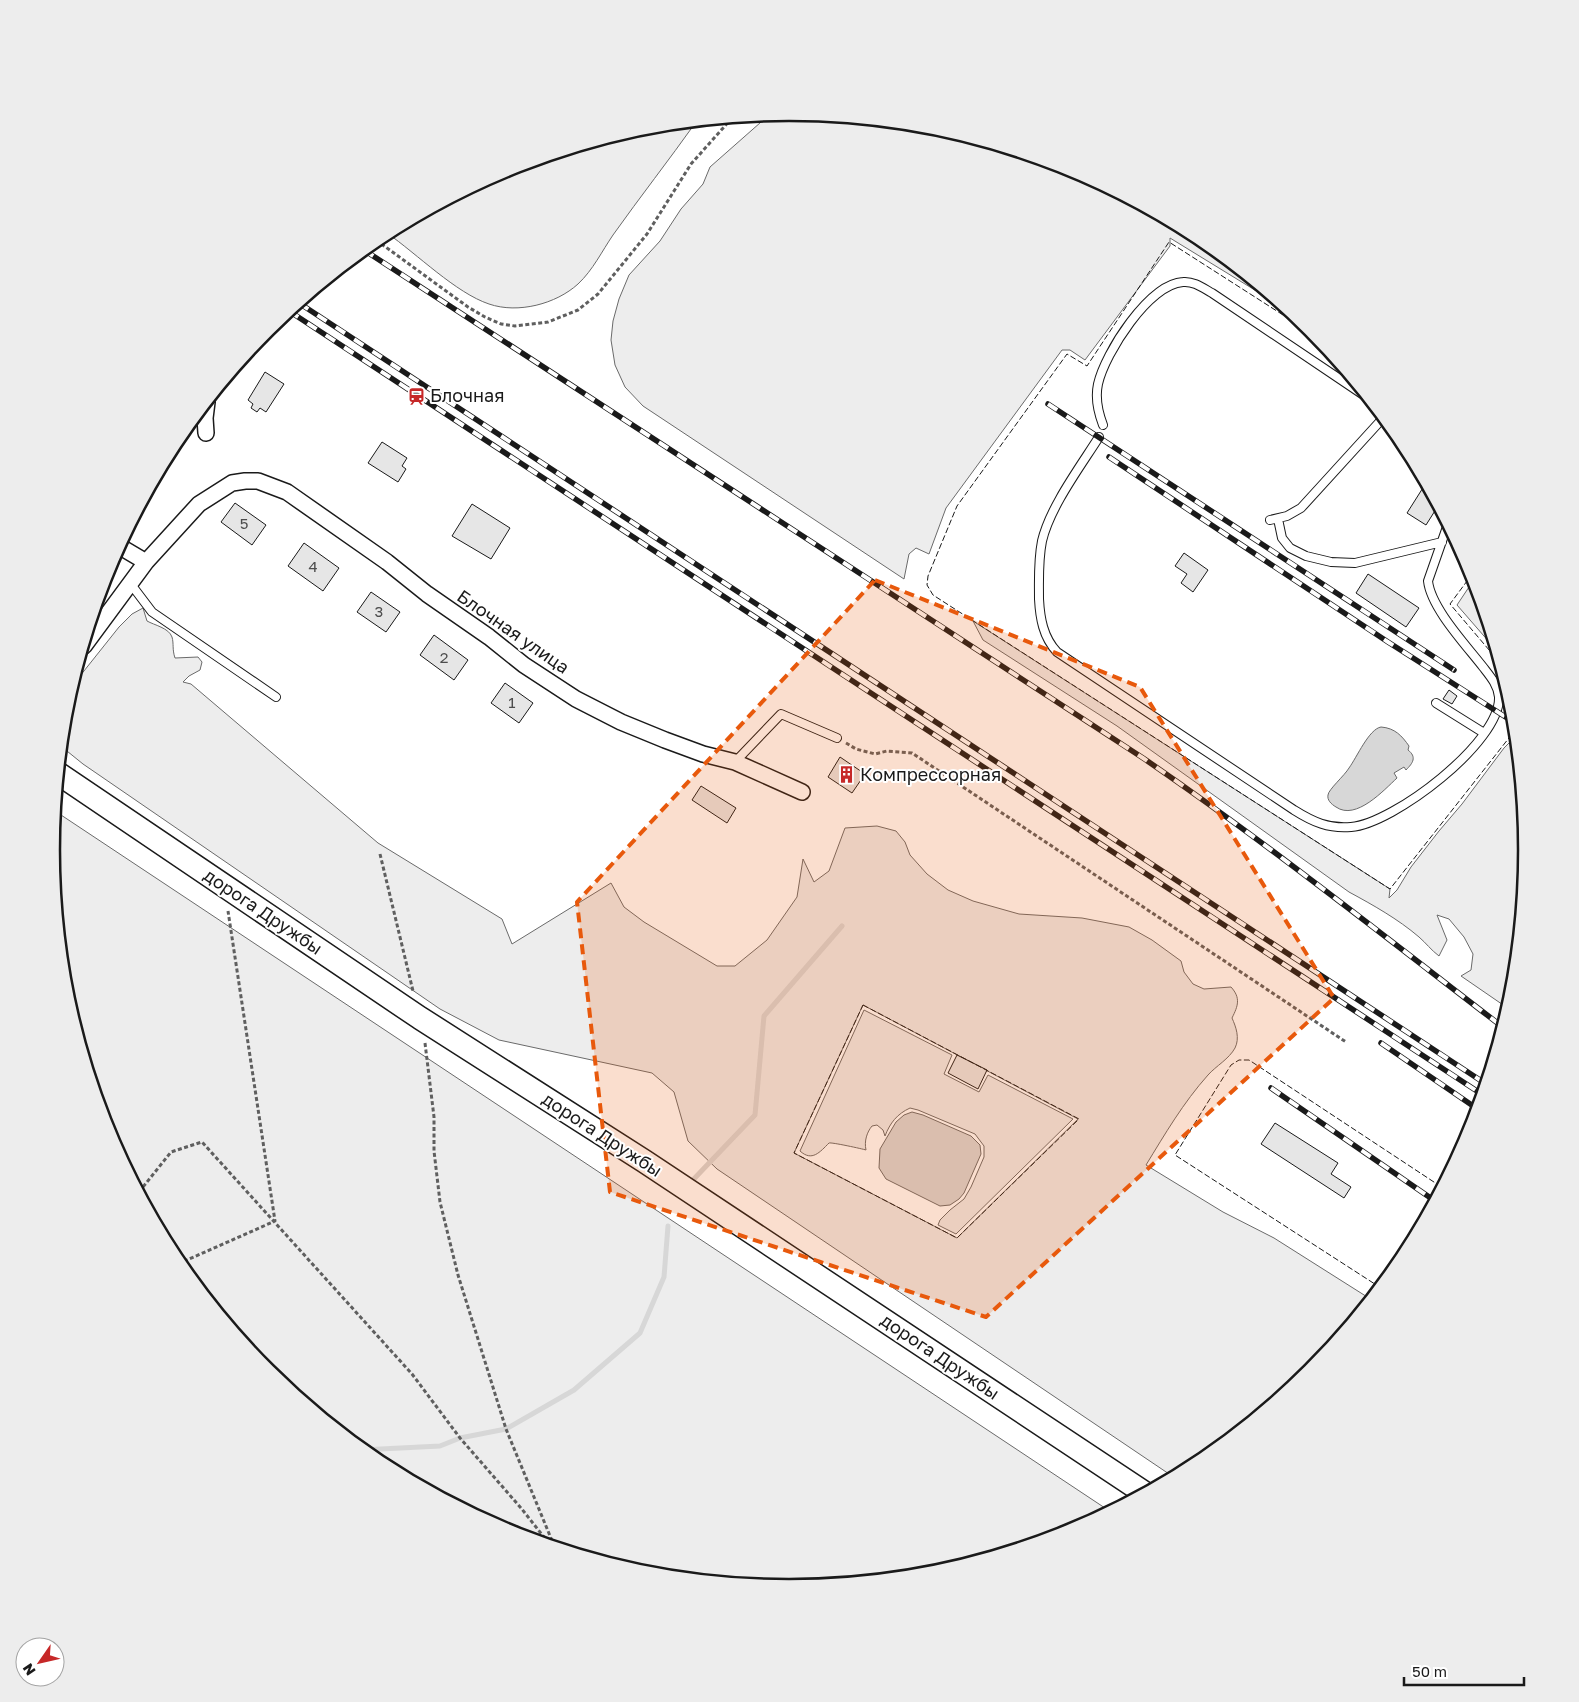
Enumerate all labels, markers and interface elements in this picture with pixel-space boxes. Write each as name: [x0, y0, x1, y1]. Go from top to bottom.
place label: Блочная: [430, 384, 505, 406]
station icon: Блочная: [406, 386, 426, 406]
house number: 5: [240, 514, 248, 532]
house number: 4: [308, 557, 318, 575]
street label: Блочная улица: [453, 584, 574, 678]
house number: 3: [375, 602, 383, 620]
house number: 2: [440, 648, 448, 666]
house number: 1: [508, 693, 516, 711]
place label: Компрессорная: [860, 763, 1001, 785]
building icon: Компрессорная: [836, 765, 856, 785]
street label: дорога Дружбы: [200, 863, 327, 959]
street label: дорога Дружбы: [539, 1087, 667, 1181]
street label: дорога Дружбы: [877, 1308, 1004, 1404]
north arrow: [15, 1637, 65, 1687]
scale bar: [1404, 1654, 1524, 1686]
text: N: [19, 1660, 39, 1679]
text: 50 m: [1412, 1662, 1447, 1680]

